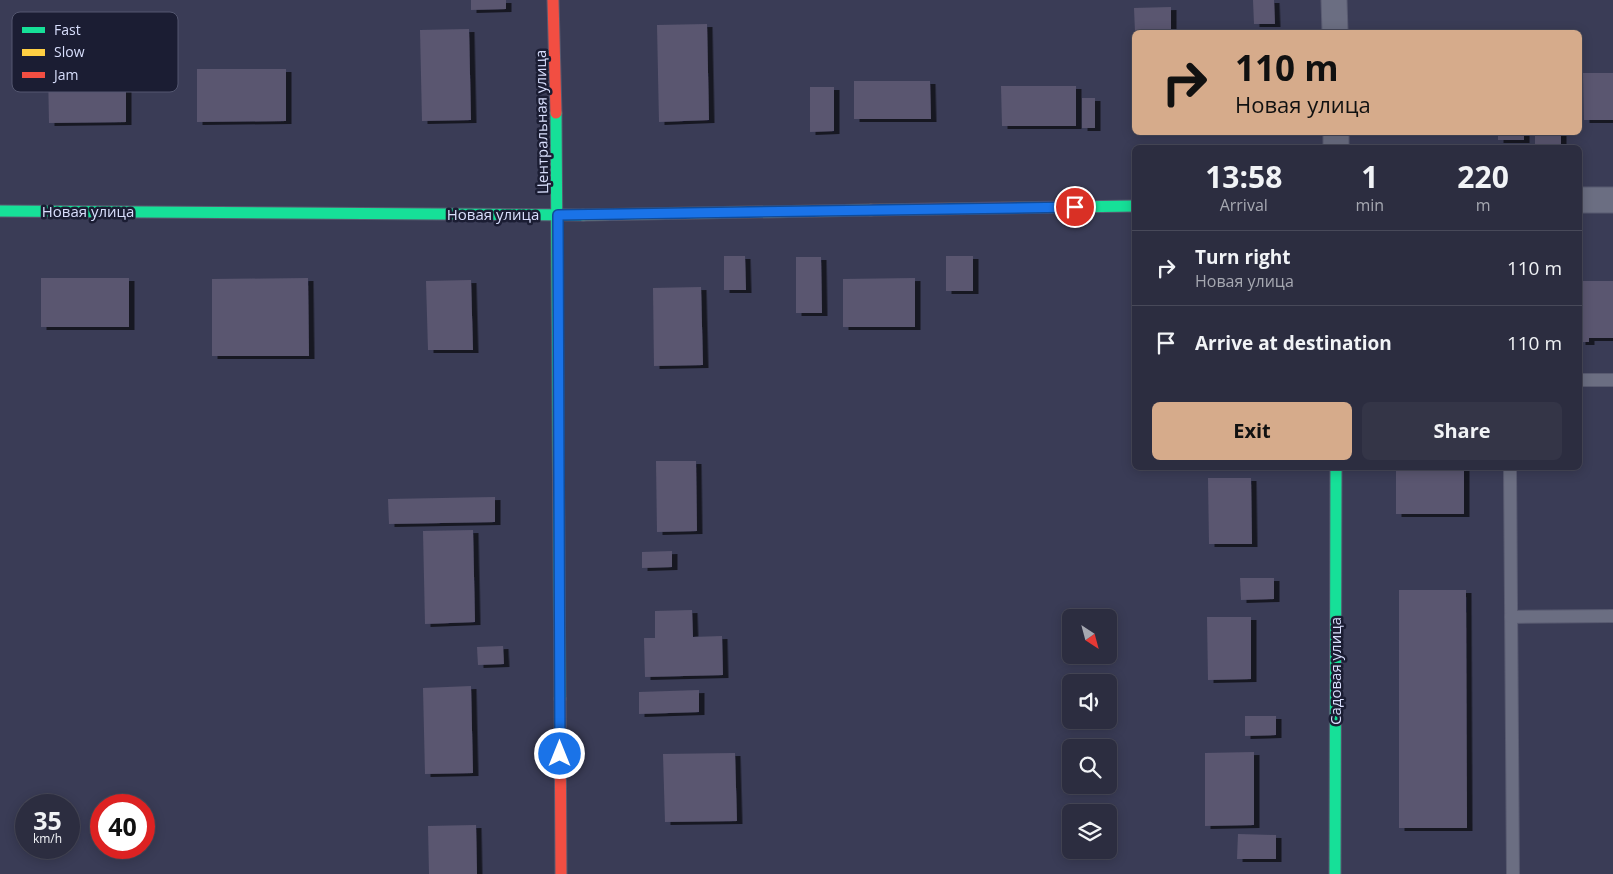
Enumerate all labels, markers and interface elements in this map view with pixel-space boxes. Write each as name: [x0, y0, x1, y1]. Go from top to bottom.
legend: [12, 12, 178, 92]
text: Fast: [54, 20, 81, 39]
text: Slow: [54, 42, 85, 61]
text: 110 m: [1235, 44, 1339, 91]
street label: Центральная улица: [530, 50, 552, 194]
icon: right: [1152, 50, 1217, 115]
text: Jam: [52, 65, 79, 84]
text: Новая улица: [1235, 89, 1371, 119]
text: 13:58: [1205, 156, 1282, 197]
text: 1: [1361, 156, 1378, 197]
text: 220: [1457, 156, 1509, 197]
pin: [1054, 186, 1096, 228]
icon: arrive: [1061, 193, 1089, 221]
text: Arrival: [1220, 194, 1268, 216]
text: min: [1356, 194, 1384, 216]
text: m: [1476, 194, 1491, 216]
street label: Новая улица: [42, 201, 134, 221]
street label: Новая улица: [447, 204, 539, 224]
text: Turn right: [1195, 244, 1290, 270]
icon: right: [1152, 254, 1180, 282]
text: 110 m: [1507, 255, 1562, 281]
text: Новая улица: [1195, 270, 1294, 292]
icon: arrive: [1152, 329, 1180, 357]
text: Arrive at destination: [1195, 330, 1392, 356]
text: 110 m: [1507, 330, 1562, 356]
button: Exit: [1152, 402, 1352, 460]
button: Share: [1362, 402, 1562, 460]
north arrow: [1062, 609, 1118, 664]
map controls: [1062, 609, 1117, 859]
street label: Садовая улица: [1325, 617, 1345, 725]
button: sound: [1062, 674, 1117, 729]
position arrow: [533, 727, 585, 779]
button: search: [1062, 739, 1117, 794]
speed limit sign: 40: [90, 794, 155, 859]
text: 35: [33, 803, 62, 837]
button: layers: [1062, 804, 1117, 859]
text: km/h: [33, 830, 62, 847]

